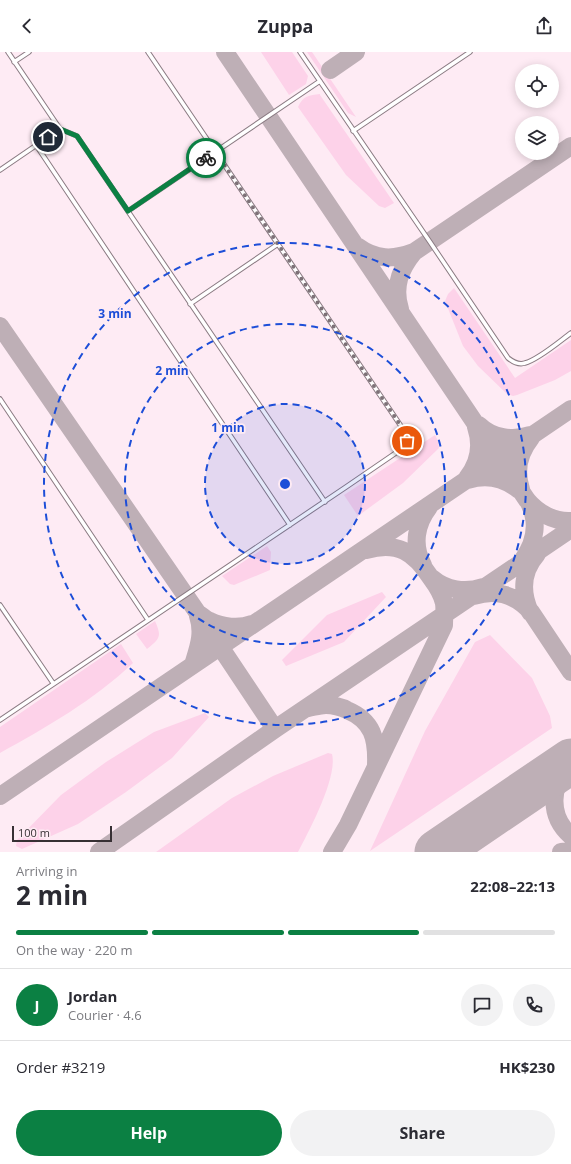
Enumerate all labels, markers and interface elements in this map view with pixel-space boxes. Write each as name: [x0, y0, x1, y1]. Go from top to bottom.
text: Zuppa: [258, 14, 313, 38]
icon: back: [16, 15, 38, 37]
icon: share: [533, 15, 555, 37]
map controls: [515, 64, 559, 160]
button: locate: [515, 64, 559, 108]
button: layers: [515, 116, 559, 160]
pin: [31, 120, 65, 154]
icon: home: [37, 126, 59, 148]
courier: [186, 138, 226, 178]
icon: bike: [195, 147, 217, 169]
text: 3 min: [98, 305, 132, 322]
text: 2 min: [155, 362, 189, 379]
text: 1 min: [211, 419, 245, 436]
pin: [390, 424, 424, 458]
icon: bag: [396, 430, 418, 452]
centre of rings: [278, 477, 292, 491]
scale bar: [12, 824, 112, 843]
text: 100 m: [18, 825, 50, 840]
text: Arriving in: [16, 862, 78, 880]
text: 22:08–22:13: [470, 876, 555, 896]
text: 2 min: [16, 877, 88, 913]
text: On the way · 220 m: [16, 941, 132, 959]
button: chat: [461, 984, 503, 1026]
button: phone: [513, 984, 555, 1026]
text: Jordan: [68, 986, 117, 1006]
text: J: [35, 995, 39, 1015]
text: Courier · 4.6: [68, 1006, 142, 1024]
text: Order #3219: [16, 1057, 105, 1077]
text: HK$230: [499, 1057, 555, 1077]
button: Help: [16, 1110, 282, 1156]
button: Share: [290, 1110, 555, 1156]

